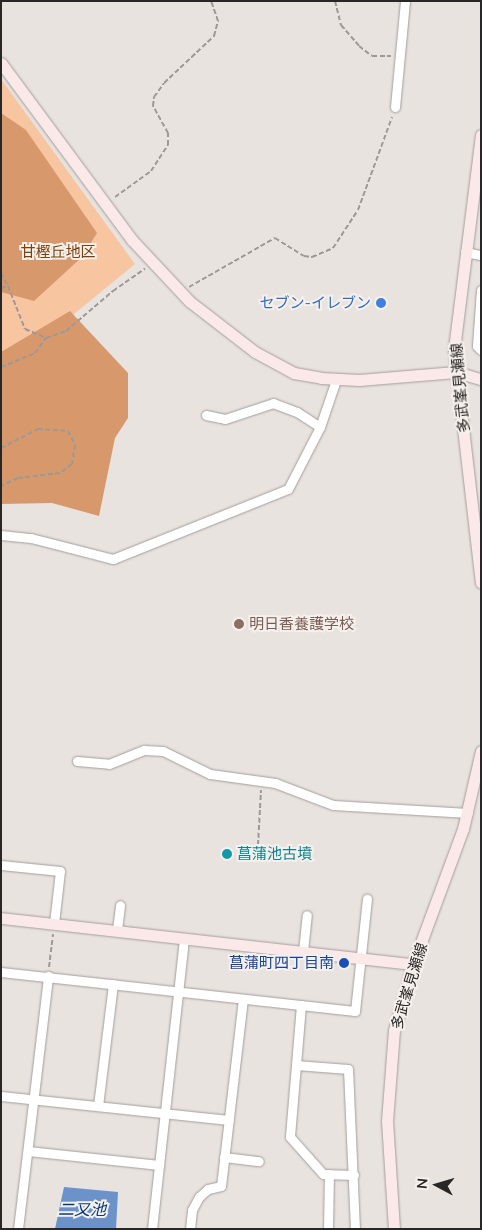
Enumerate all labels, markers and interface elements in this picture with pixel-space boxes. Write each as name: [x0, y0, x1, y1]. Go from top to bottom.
park label: 甘樫丘地区: [21, 243, 95, 261]
place label: セブン-イレブン: [260, 294, 371, 312]
marker: セブン-イレブン: [375, 297, 387, 309]
street label: 多武峯見瀬線: [447, 342, 473, 434]
place label: 明日香養護学校: [249, 615, 354, 633]
marker: 明日香養護学校: [233, 618, 245, 630]
place label: 菖蒲池古墳: [237, 845, 312, 863]
marker: 菖蒲池古墳: [221, 848, 233, 860]
street label: 多武峯見瀬線: [387, 940, 431, 1032]
place label: 菖蒲町四丁目南: [229, 954, 334, 972]
marker: 菖蒲町四丁目南: [338, 957, 350, 969]
north arrow: [412, 1160, 462, 1210]
text: N: [413, 1177, 432, 1190]
water label: 二又池: [58, 1199, 106, 1219]

